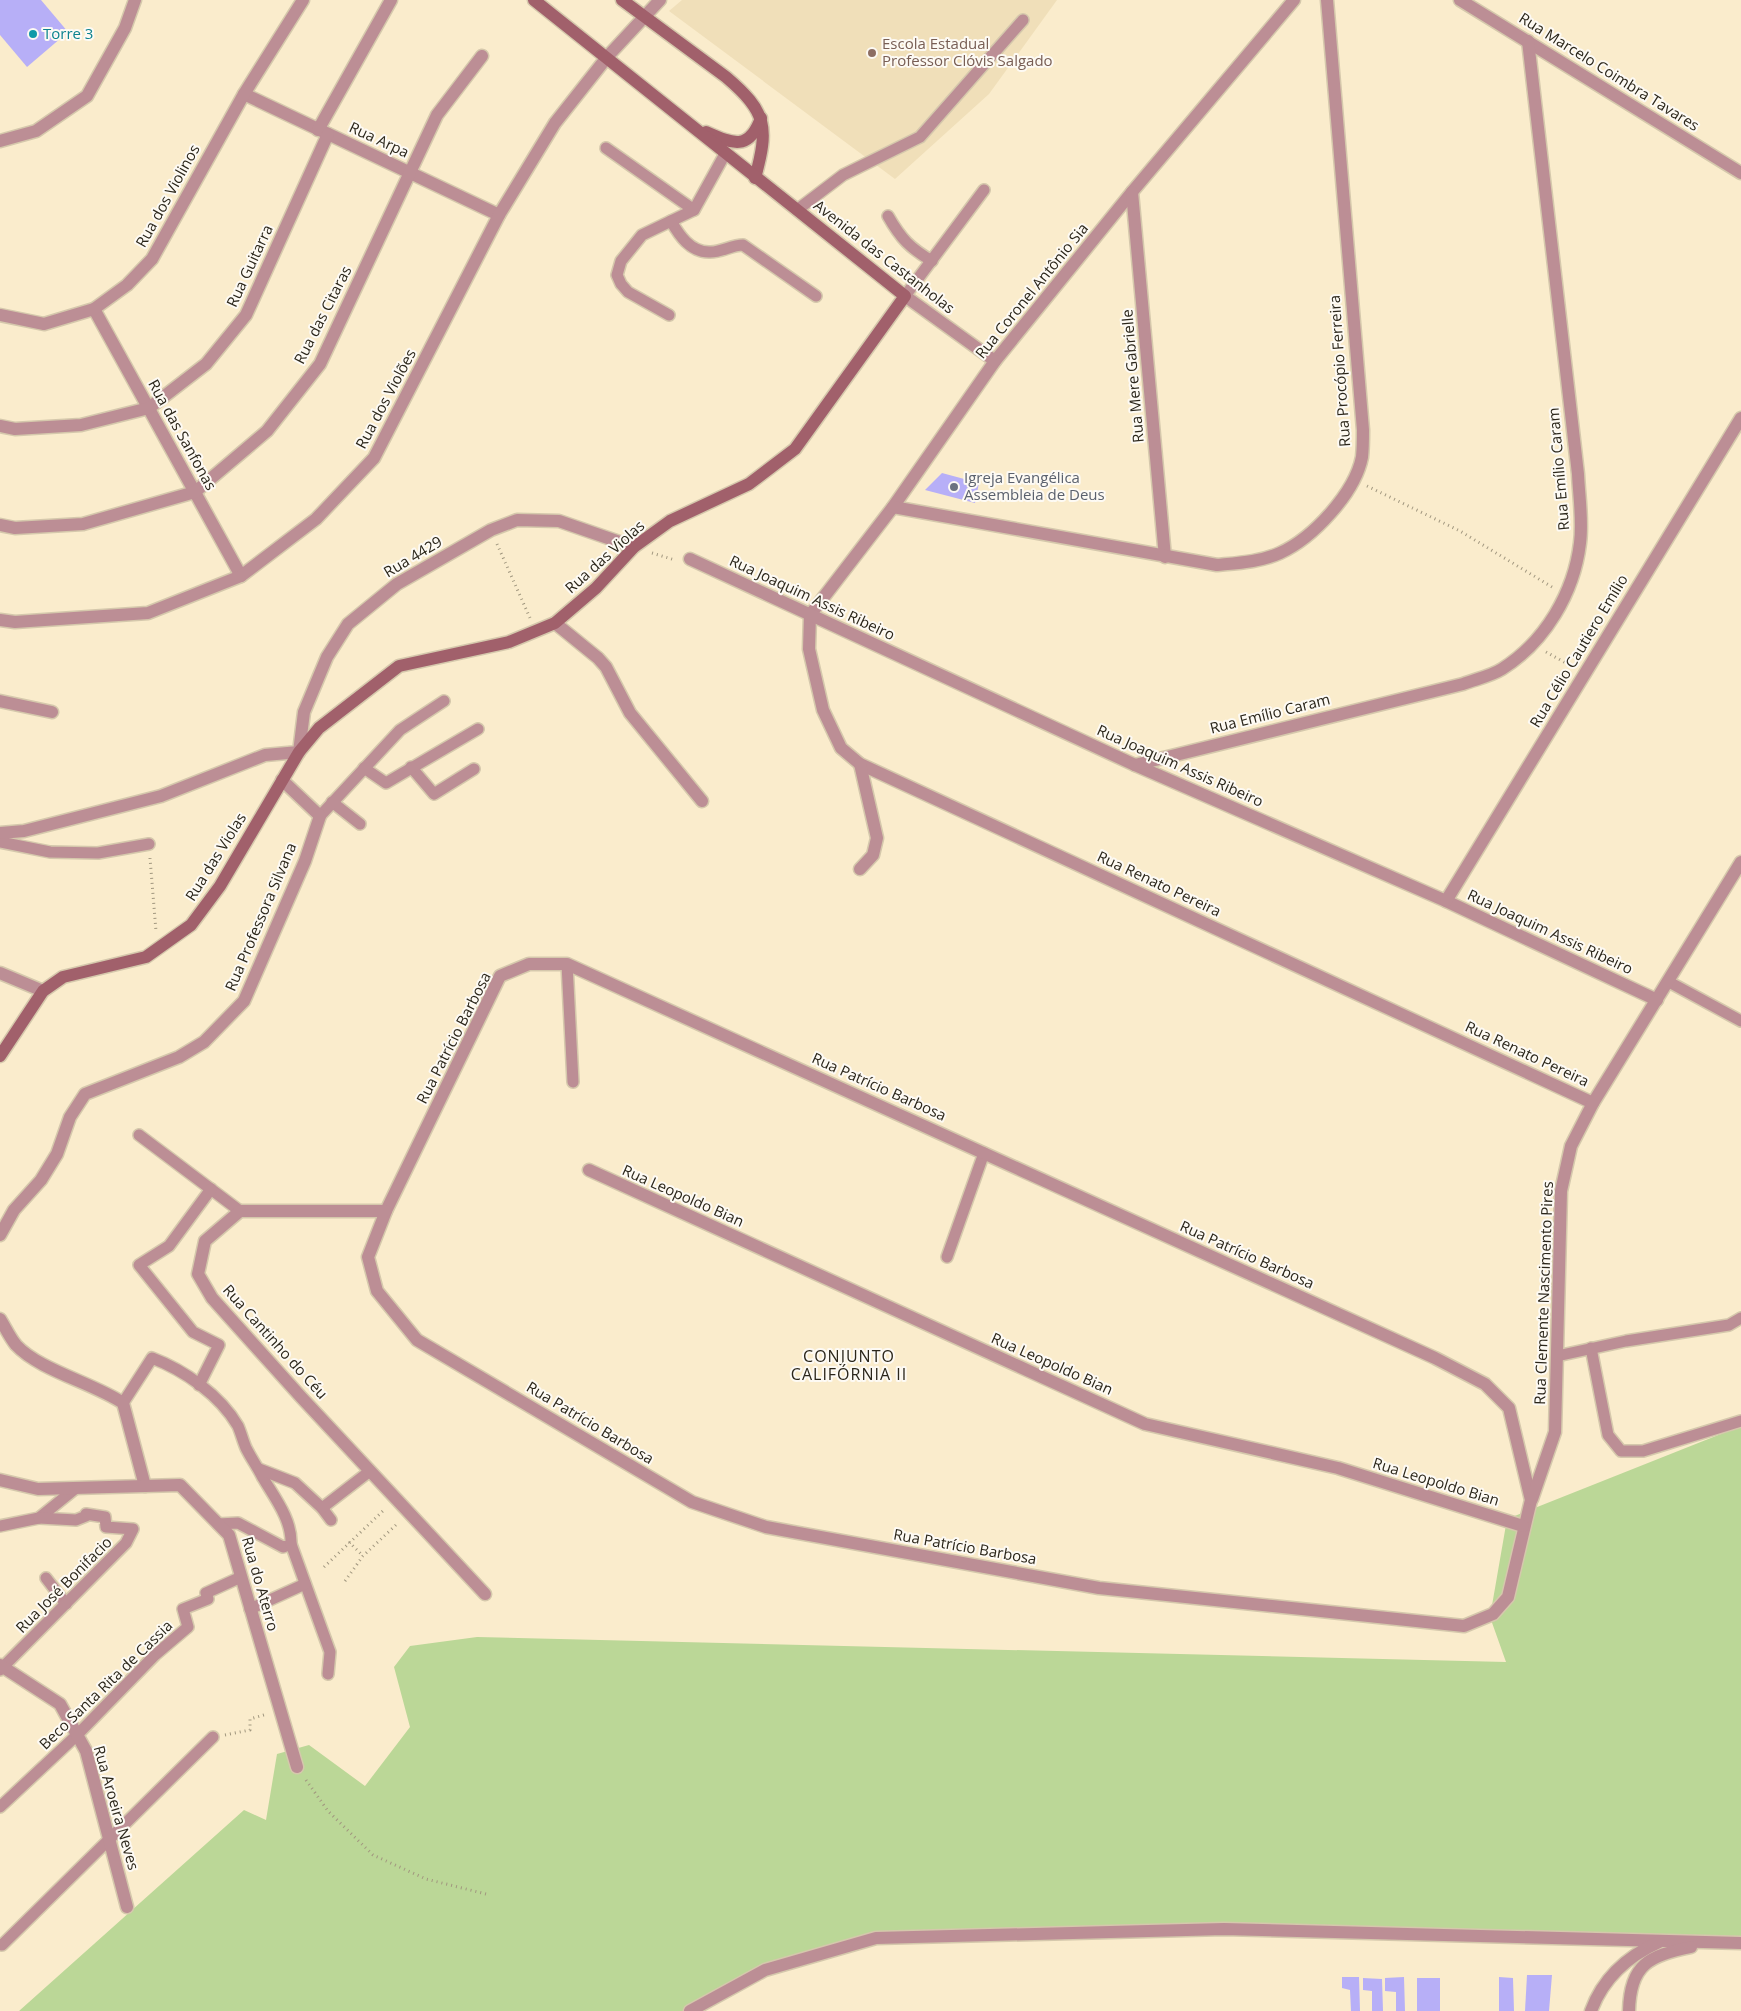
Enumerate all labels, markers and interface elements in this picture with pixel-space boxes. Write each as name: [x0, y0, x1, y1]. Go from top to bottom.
street label: Rua Marcelo Coimbra Tavares: [1516, 7, 1703, 135]
place label: Torre 3: [43, 23, 93, 43]
marker: Torre 3: [27, 28, 39, 40]
place label: Escola Estadual Professor Clóvis Salgado: [882, 33, 1053, 70]
marker: Escola Estadual Professor Clóvis Salgado: [866, 47, 878, 59]
street label: Rua Arpa: [346, 117, 413, 162]
street label: Rua dos Violinos: [131, 141, 204, 250]
street label: Avenida das Castanholas: [810, 195, 959, 318]
street label: Rua Coronel Antônio Sia: [970, 218, 1092, 362]
street label: Rua Guitarra: [221, 221, 277, 310]
street label: Rua das Citaras: [289, 262, 355, 367]
street label: Rua Procópio Ferreira: [1324, 295, 1354, 448]
street label: Rua Mere Gabrielle: [1116, 309, 1148, 444]
street label: Rua dos Violões: [350, 345, 420, 452]
street label: Rua das Sanfonas: [144, 376, 222, 493]
street label: Rua Emílio Caram: [1543, 407, 1573, 531]
place label: Igreja Evangélica Assembleia de Deus: [964, 467, 1105, 504]
marker: Igreja Evangélica Assembleia de Deus: [948, 481, 960, 493]
street label: Rua das Violas: [560, 515, 648, 597]
street label: Rua 4429: [379, 531, 445, 581]
street label: Rua Joaquim Assis Ribeiro: [727, 550, 898, 644]
street label: Rua Célio Cautiero Emílio: [1524, 570, 1632, 731]
street label: Rua Emílio Caram: [1208, 688, 1332, 738]
street label: Rua Joaquim Assis Ribeiro: [1094, 719, 1267, 811]
street label: Rua das Violas: [180, 809, 250, 904]
street label: Rua Professora Silvana: [220, 839, 300, 994]
street label: Rua Renato Pereira: [1094, 846, 1225, 921]
street label: Rua Joaquim Assis Ribeiro: [1465, 884, 1636, 978]
street label: Rua Patrício Barbosa: [411, 968, 495, 1107]
street label: Rua Renato Pereira: [1462, 1016, 1593, 1091]
street label: Rua Patrício Barbosa: [809, 1047, 950, 1125]
street label: Rua Leopoldo Bian: [619, 1159, 747, 1231]
street label: Rua Clemente Nascimento Pires: [1529, 1181, 1557, 1405]
street label: Rua Patrício Barbosa: [1177, 1215, 1318, 1293]
street label: Rua Cantinho do Céu: [219, 1280, 332, 1403]
street label: Rua Leopoldo Bian: [988, 1327, 1116, 1399]
district label: CONJUNTO CALIFÓRNIA II: [791, 1345, 907, 1385]
street label: Rua Patrício Barbosa: [523, 1376, 658, 1468]
street label: Rua Leopoldo Bian: [1371, 1452, 1502, 1510]
street label: Rua Patrício Barbosa: [892, 1524, 1038, 1568]
street label: Rua José Bonifacio: [11, 1532, 116, 1637]
street label: Rua do Aterro: [238, 1534, 284, 1633]
street label: Beco Santa Rita de Cassia: [34, 1615, 176, 1753]
street label: Rua Aroeira Neves: [90, 1743, 144, 1872]

